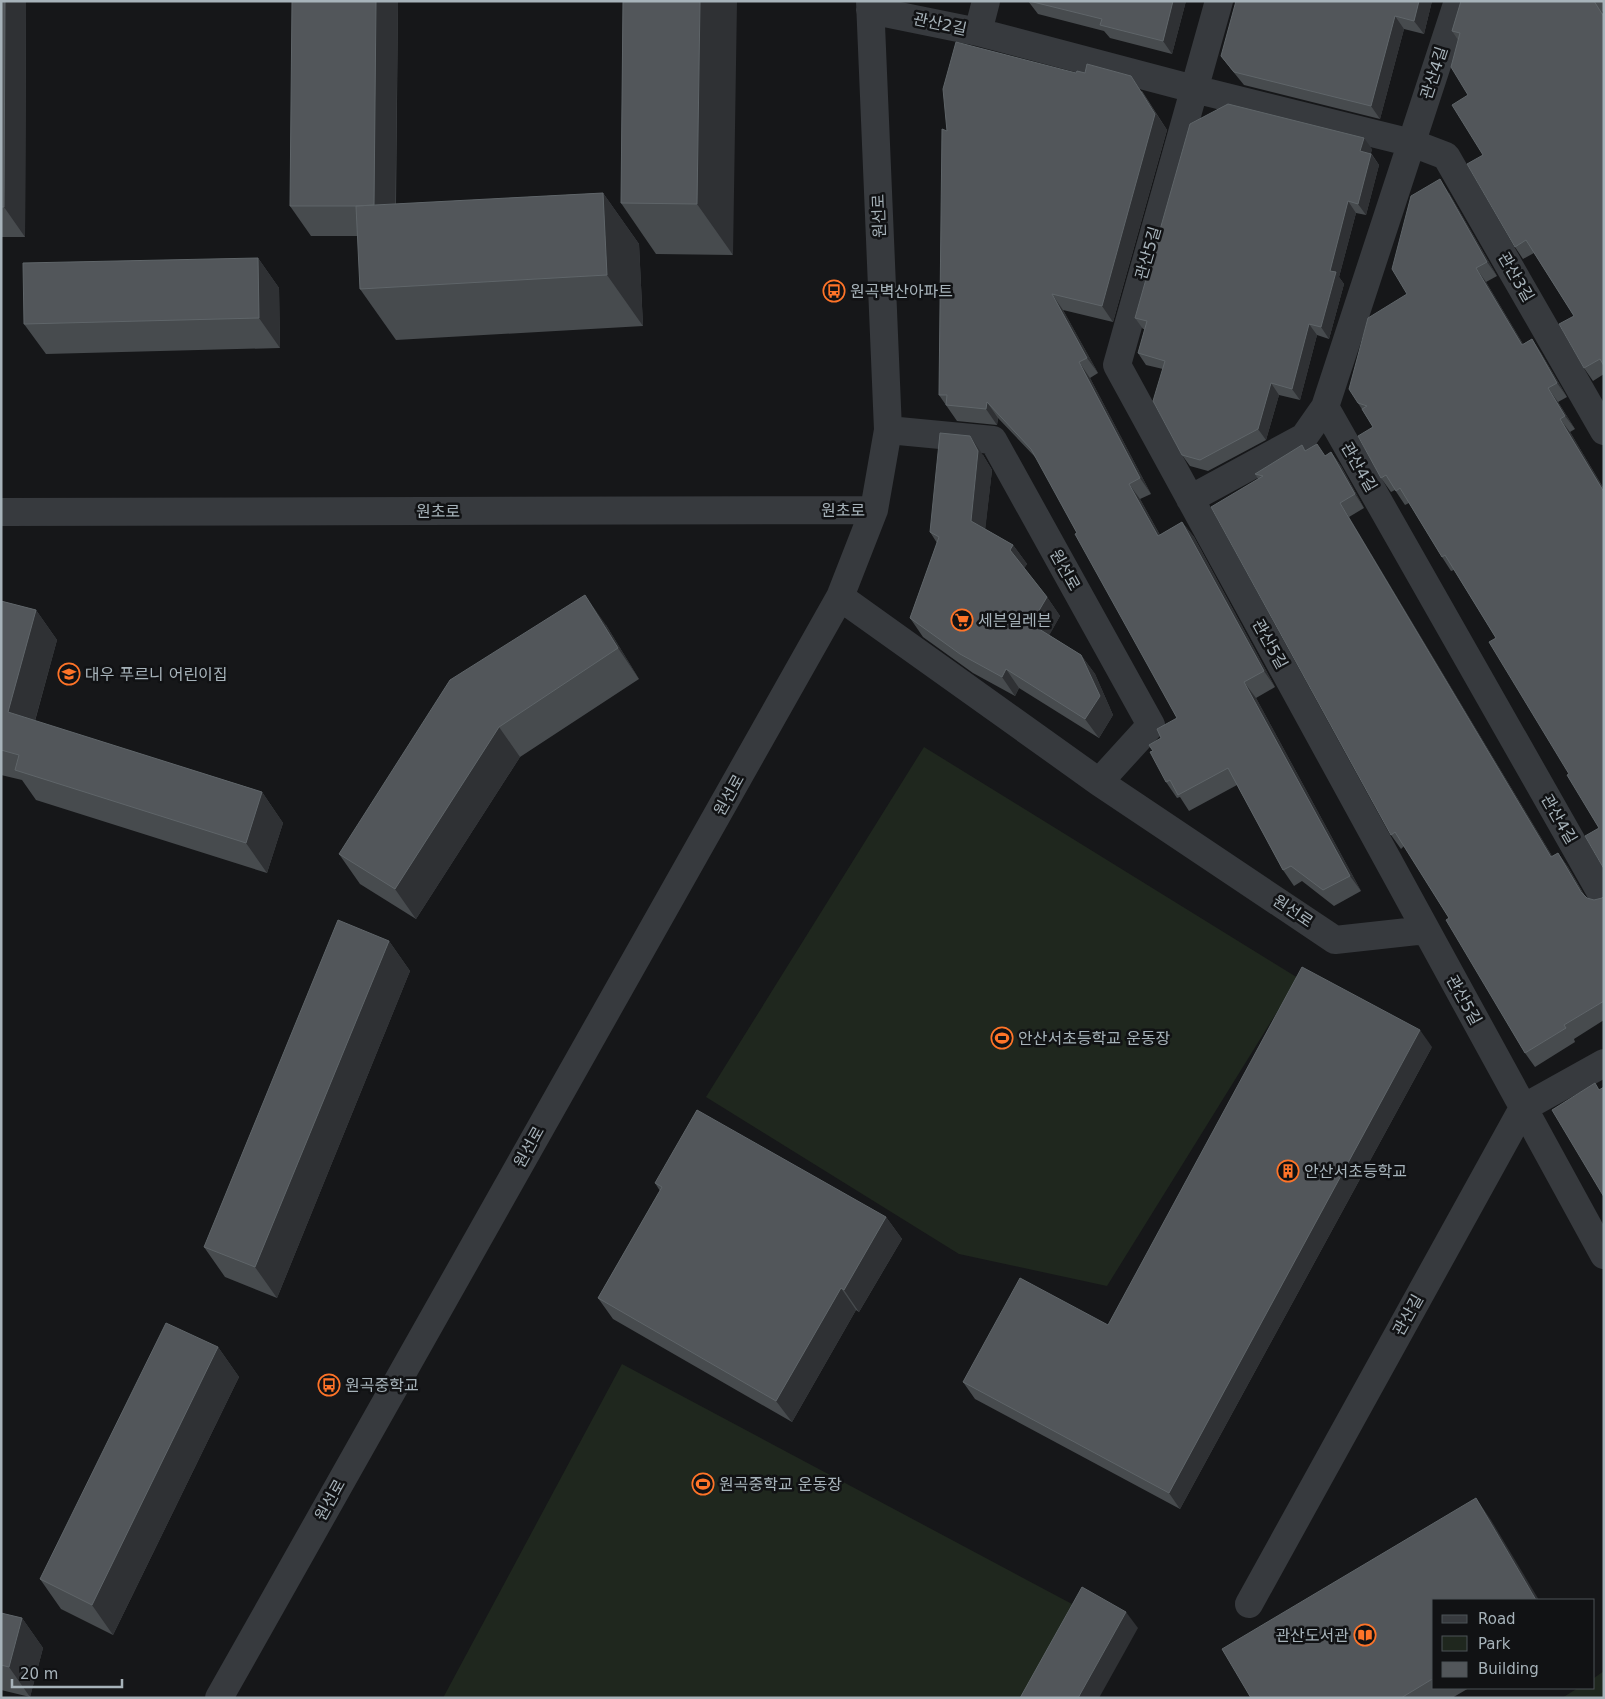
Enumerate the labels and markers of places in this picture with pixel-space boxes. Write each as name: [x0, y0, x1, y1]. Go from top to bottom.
bus stop icon: 원곡벽산아파트: [822, 279, 846, 303]
place label: 원곡벽산아파트: [850, 282, 953, 301]
supermarket icon: 세븐일레븐: [950, 608, 974, 632]
place label: 세븐일레븐: [978, 611, 1052, 630]
school or university icon: 대우 푸르니 어린이집: [57, 662, 81, 686]
place label: 대우 푸르니 어린이집: [85, 665, 228, 684]
sports icon: 안산서초등학교 운동장: [990, 1026, 1014, 1050]
place label: 안산서초등학교 운동장: [1018, 1029, 1171, 1048]
building icon: 안산서초등학교: [1276, 1159, 1300, 1183]
place label: 안산서초등학교: [1304, 1162, 1407, 1181]
bus stop icon: 원곡중학교: [317, 1373, 341, 1397]
place label: 원곡중학교: [345, 1376, 419, 1395]
sports icon: 원곡중학교 운동장: [691, 1472, 715, 1496]
place label: 원곡중학교 운동장: [719, 1475, 842, 1494]
library icon: 관산도서관: [1353, 1623, 1377, 1647]
place label: 관산도서관: [1275, 1626, 1349, 1645]

